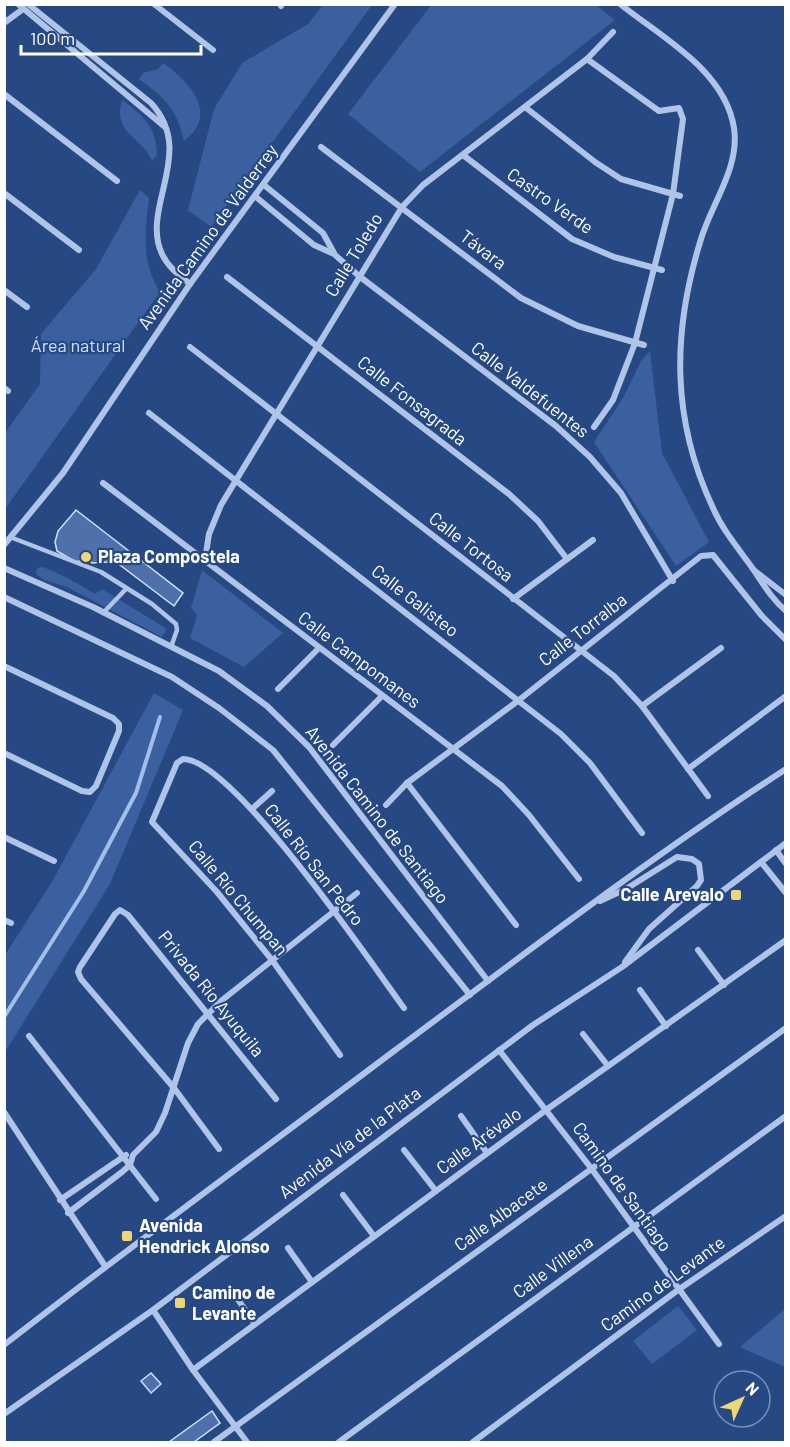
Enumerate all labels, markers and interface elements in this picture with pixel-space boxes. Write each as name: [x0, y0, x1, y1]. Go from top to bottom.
scale bar: [21, 18, 201, 56]
text: 100 m: [30, 27, 75, 49]
street label: Avenida Camino de Valderrey: [133, 139, 282, 333]
street label: Castro Verde: [503, 162, 598, 238]
street label: Calle Toledo: [320, 209, 387, 300]
street label: Távara: [456, 225, 511, 274]
park label: Área natural: [31, 334, 125, 356]
street label: Calle Valdefuentes: [467, 336, 594, 442]
street label: Calle Fonsagrada: [354, 351, 472, 450]
street label: Calle Tortosa: [425, 506, 518, 586]
place label: Plaza Compostela: [98, 545, 240, 567]
marker: Plaza Compostela: [79, 550, 93, 564]
street label: Calle Galisteo: [368, 559, 464, 641]
street label: Calle Torralba: [534, 588, 631, 670]
street label: Calle Campomanes: [294, 606, 425, 712]
street label: Avenida Camino de Santiago: [301, 721, 454, 908]
street label: Calle Río San Pedro: [260, 799, 369, 930]
street label: Calle Río Chumpan: [184, 835, 293, 959]
place label: Calle Arevalo: [621, 883, 724, 905]
marker: Calle Arevalo: [729, 888, 743, 902]
street label: Privada Río Ayuquila: [154, 926, 269, 1061]
street label: Avenida Vía de la Plata: [274, 1082, 425, 1203]
street label: Calle Arévalo: [432, 1102, 525, 1178]
street label: Camino de Santiago: [568, 1117, 677, 1255]
street label: Calle Albacete: [449, 1173, 551, 1255]
place label: Avenida Hendrick Alonso: [139, 1214, 270, 1257]
marker: Avenida Hendrick Alonso: [120, 1229, 134, 1243]
street label: Calle Villena: [508, 1230, 597, 1303]
street label: Camino de Levante: [596, 1231, 729, 1336]
place label: Camino de Levante: [192, 1281, 276, 1324]
marker: Camino de Levante: [173, 1296, 187, 1310]
north arrow: [712, 1369, 772, 1429]
text: N: [742, 1378, 763, 1399]

